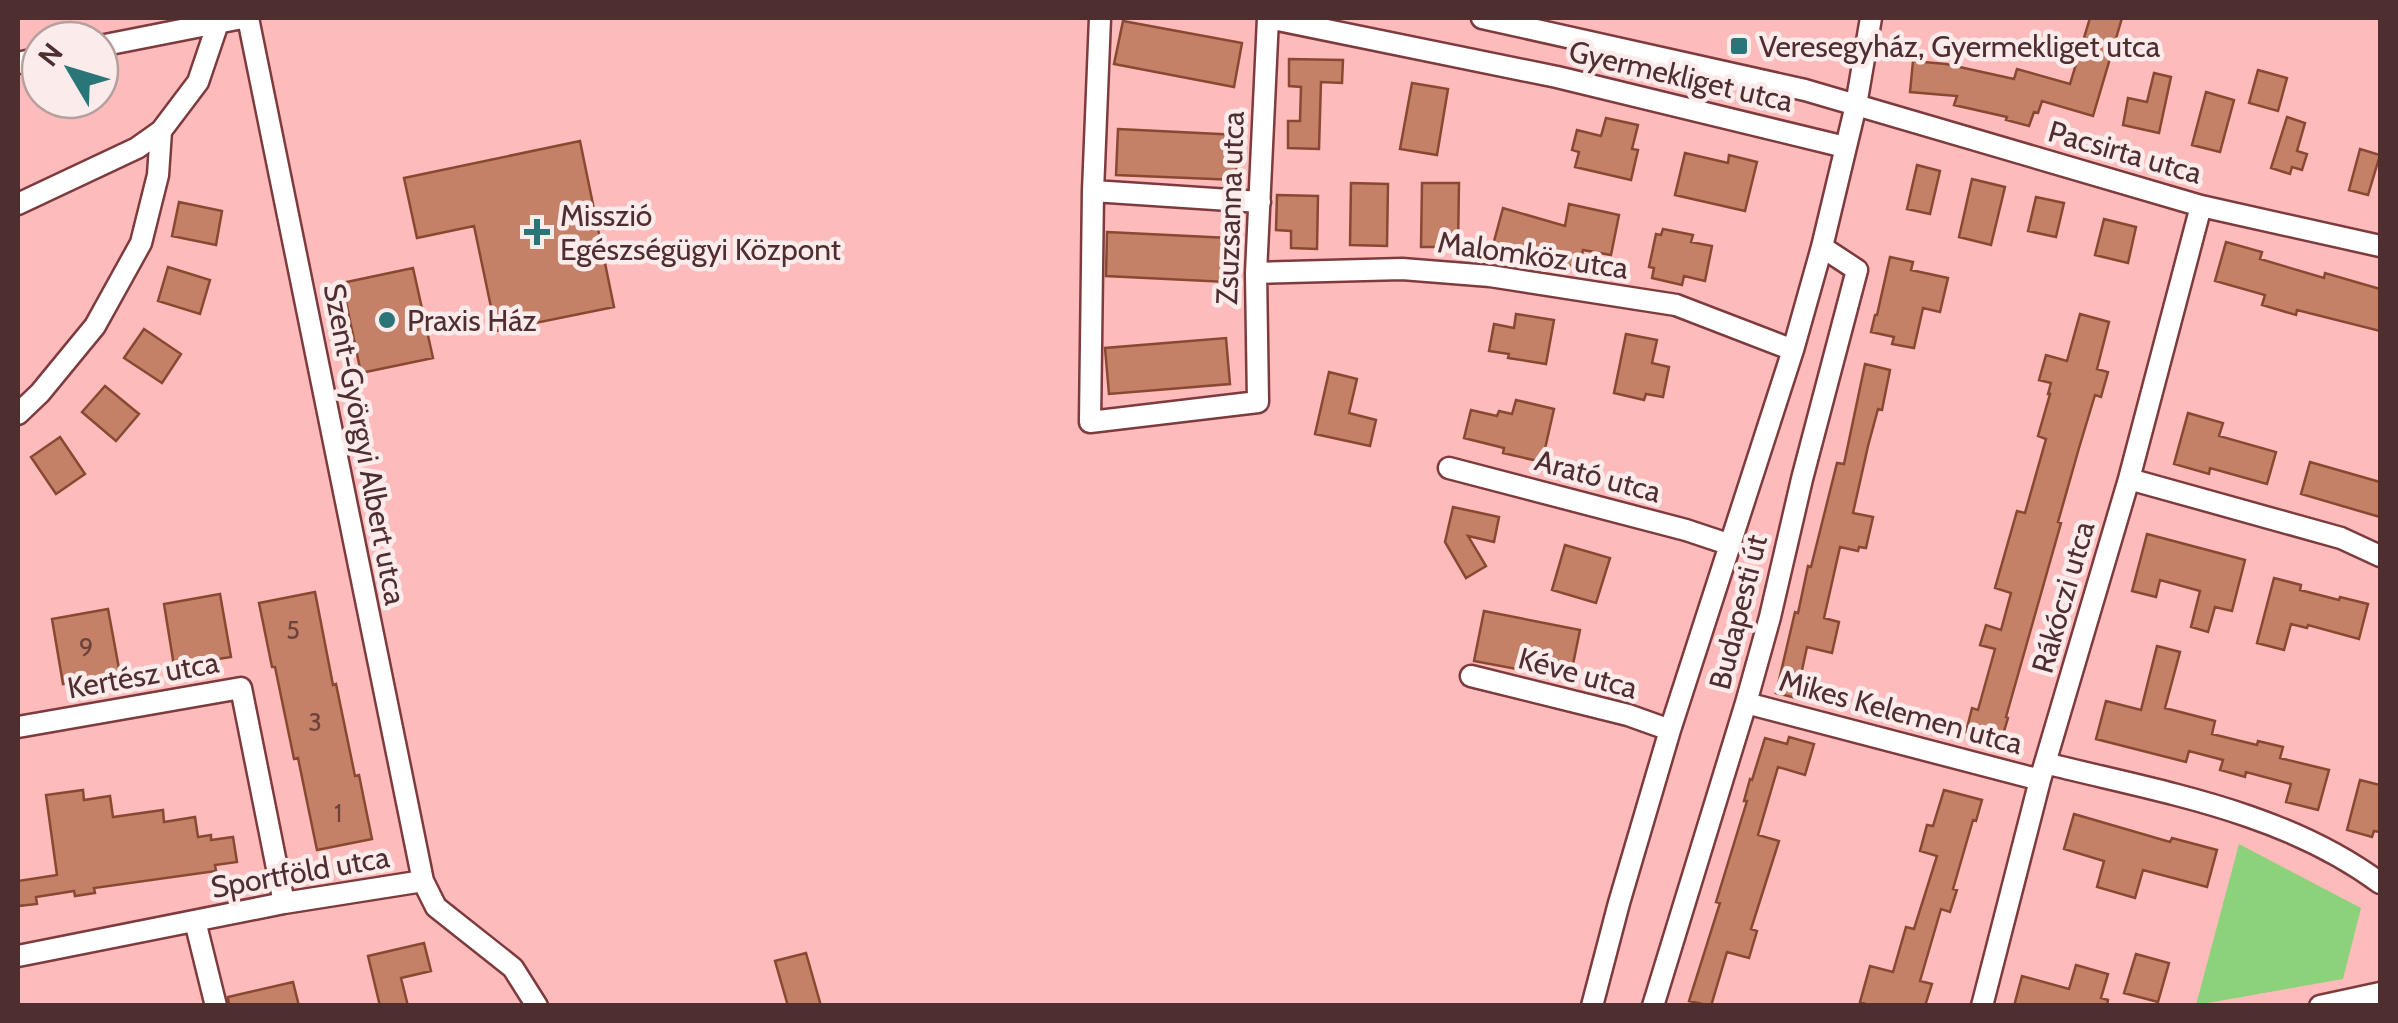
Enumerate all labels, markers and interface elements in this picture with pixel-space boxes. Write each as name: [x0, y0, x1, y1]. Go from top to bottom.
north arrow: [20, 20, 120, 120]
place label: Veresegyház, Gyermekliget utca: [1759, 28, 2161, 65]
street label: Gyermekliget utca: [1565, 32, 1797, 120]
marker: Veresegyház, Gyermekliget utca: [1728, 35, 1750, 57]
text: N: [31, 36, 70, 73]
street label: Zsuzsanna utca: [1208, 110, 1252, 305]
street label: Pacsirta utca: [2044, 112, 2207, 192]
place label: Misszió Egészségügyi Központ: [560, 197, 841, 268]
marker: Misszió Egészségügyi Központ: [524, 219, 550, 245]
street label: Malomköz utca: [1435, 223, 1631, 287]
street label: Szent-Györgyi Albert utca: [316, 280, 414, 608]
place label: Praxis Ház: [407, 302, 537, 339]
marker: Praxis Ház: [376, 309, 398, 331]
street label: Arató utca: [1531, 441, 1666, 511]
street label: Rákóczi utca: [2024, 516, 2102, 677]
street label: Budapesti út: [1701, 531, 1775, 693]
house number: 5: [286, 615, 300, 645]
house number: 9: [79, 632, 93, 662]
street label: Kéve utca: [1515, 639, 1642, 707]
street label: Kertész utca: [64, 643, 222, 707]
street label: Mikes Kelemen utca: [1775, 662, 2027, 762]
house number: 3: [308, 707, 322, 737]
house number: 1: [334, 798, 342, 828]
street label: Sportföld utca: [208, 838, 393, 906]

